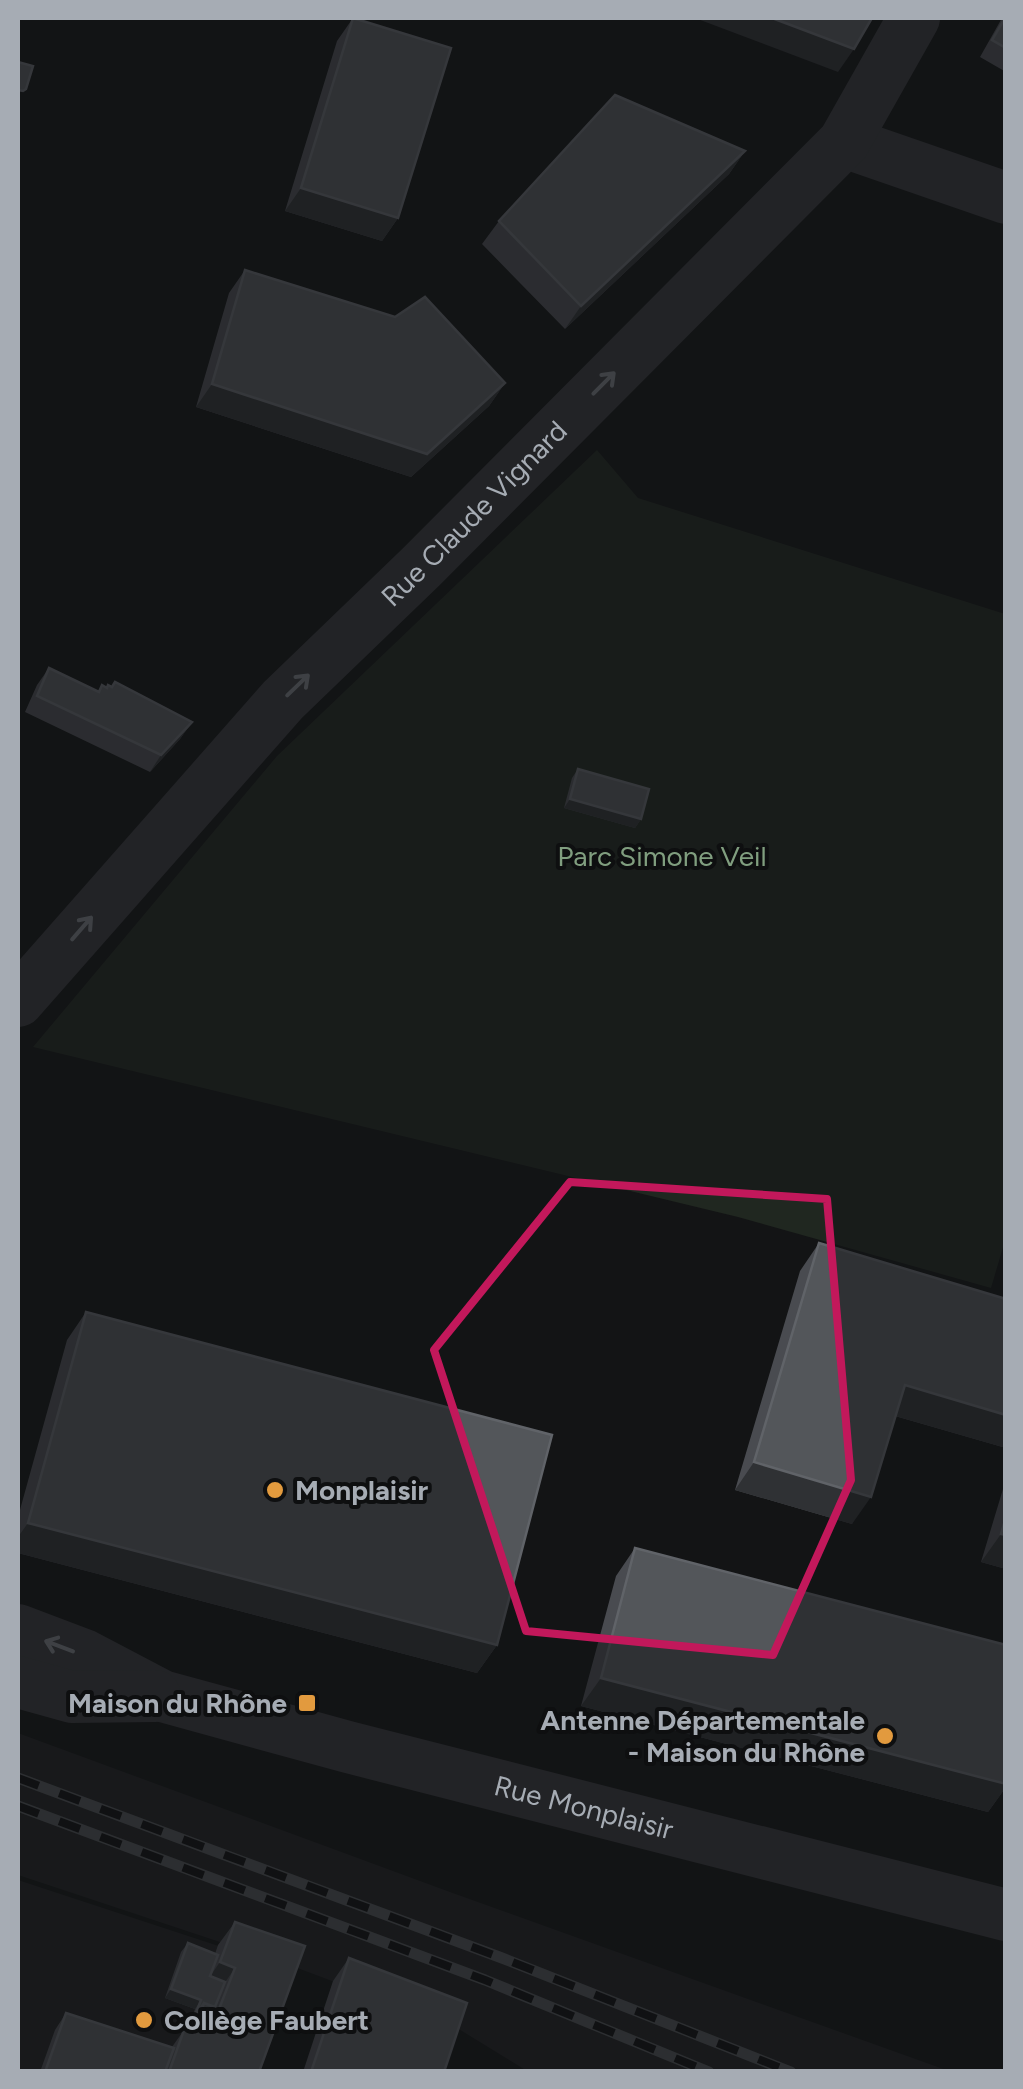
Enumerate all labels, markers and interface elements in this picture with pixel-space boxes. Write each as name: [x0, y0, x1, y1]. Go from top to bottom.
one-way arrow: [591, 372, 615, 396]
street label: Rue Claude Vignard: [374, 414, 574, 613]
one-way arrow: [285, 674, 310, 698]
park label: Parc Simone Veil: [557, 839, 767, 873]
one-way arrow: [70, 916, 93, 941]
place label: Monplaisir: [295, 1473, 429, 1507]
marker: Monplaisir: [264, 1479, 286, 1501]
one-way arrow: [44, 1635, 75, 1653]
place label: Maison du Rhône: [68, 1686, 287, 1720]
marker: Maison du Rhône: [296, 1692, 318, 1714]
place label: Antenne Départementale - Maison du Rhône: [540, 1703, 865, 1769]
marker: Antenne Départementale - Maison du Rhône: [874, 1725, 896, 1747]
street label: Rue Monplaisir: [491, 1768, 677, 1847]
place label: Collège Faubert: [164, 2003, 369, 2037]
marker: Collège Faubert: [133, 2009, 155, 2031]

